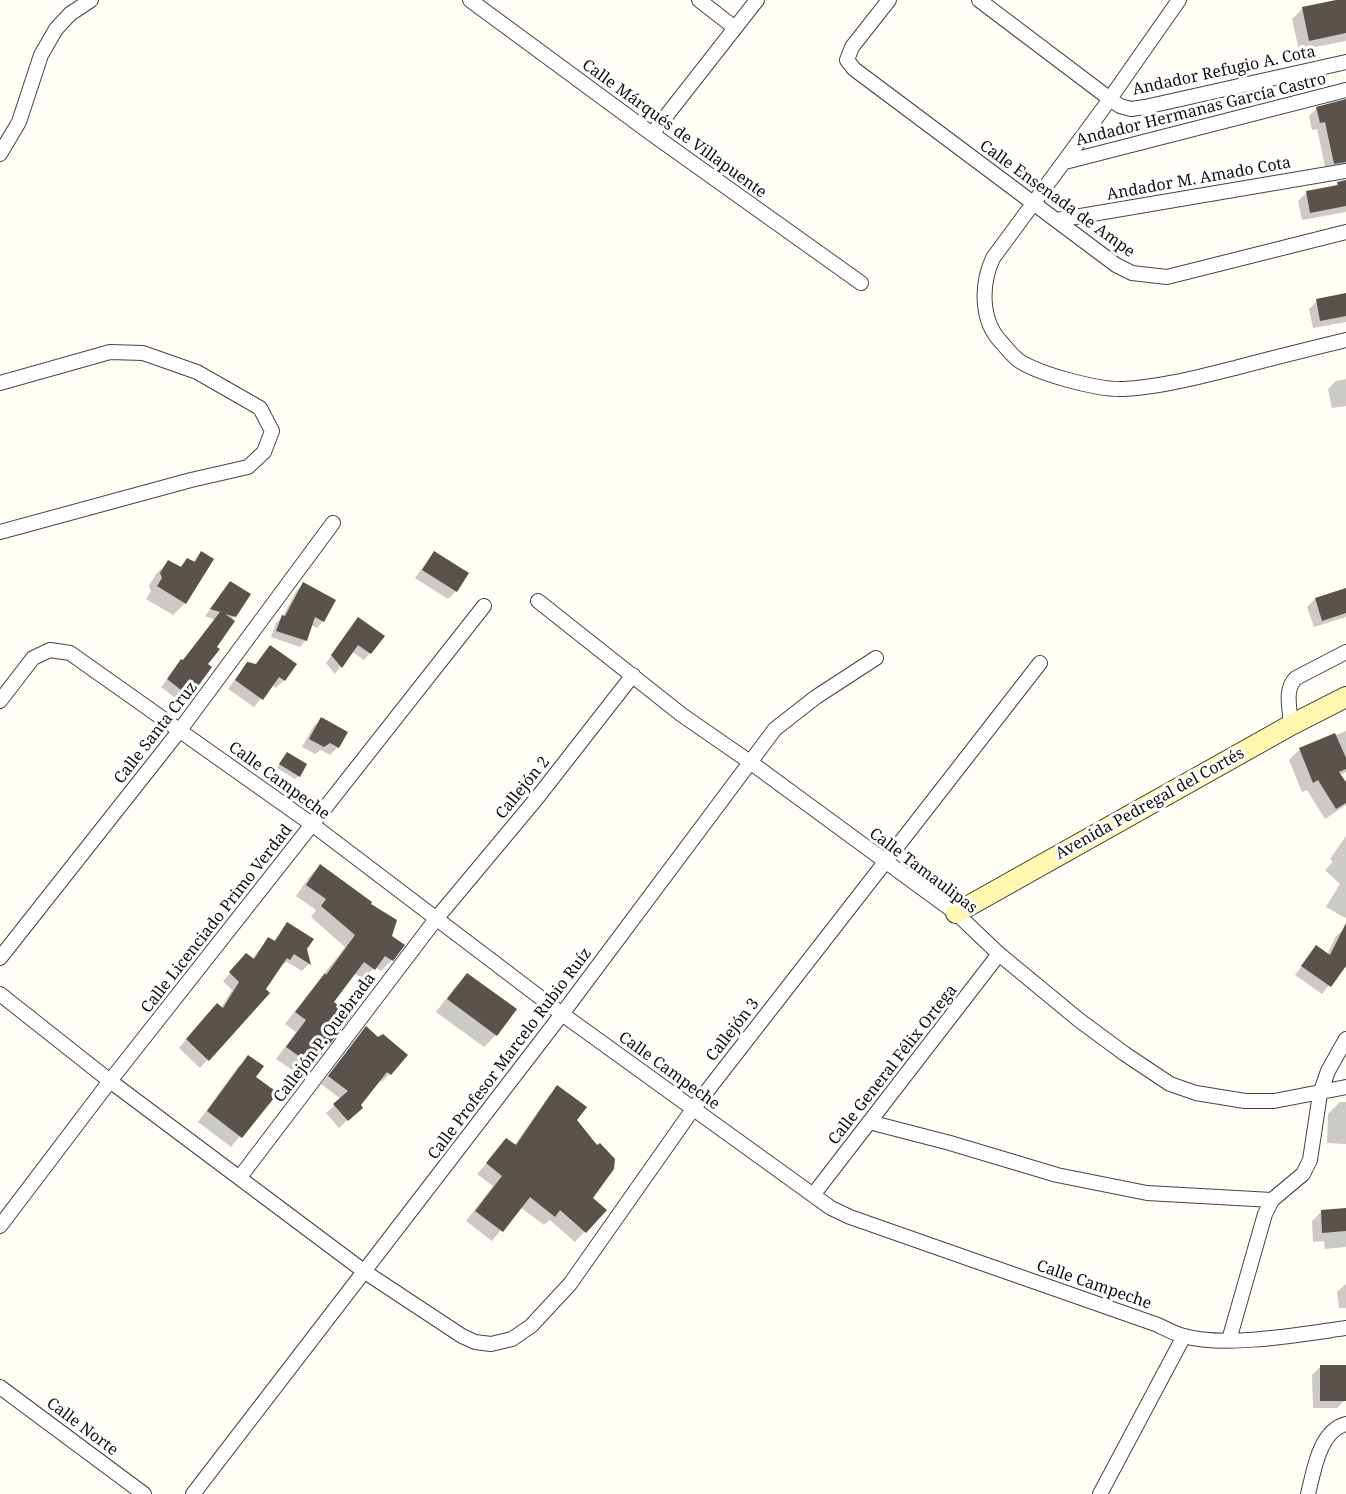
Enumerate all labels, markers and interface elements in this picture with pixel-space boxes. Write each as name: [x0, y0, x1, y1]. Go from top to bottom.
street label: Andador Refugio A. Cota: [1131, 42, 1317, 100]
street label: Calle Márqués de Villapuente: [578, 56, 770, 202]
street label: Andador Hermanas García Castro: [1074, 70, 1328, 150]
street label: Calle Ensenada de Ampe: [976, 136, 1138, 262]
street label: Andador M. Amado Cota: [1105, 153, 1293, 205]
street label: Calle Santa Cruz: [110, 678, 202, 788]
street label: Calle Campeche: [225, 738, 333, 824]
street label: Avenida Pedregal del Cortés: [1052, 744, 1248, 864]
street label: Callejón 2: [492, 753, 554, 823]
street label: Calle Licenciado Primo Verdad: [137, 821, 297, 1017]
street label: Calle Tamaulipas: [865, 824, 981, 918]
street label: Calle Profesor Marcelo Rubio Ruíz: [424, 944, 596, 1164]
street label: Callejón P. Quebrada: [270, 969, 380, 1107]
street label: Calle General Félix Ortega: [825, 981, 961, 1149]
street label: Callejón 3: [702, 995, 764, 1065]
street label: Calle Campeche: [615, 1028, 723, 1114]
street label: Calle Campeche: [1034, 1256, 1154, 1314]
street label: Calle Norte: [42, 1394, 122, 1460]

